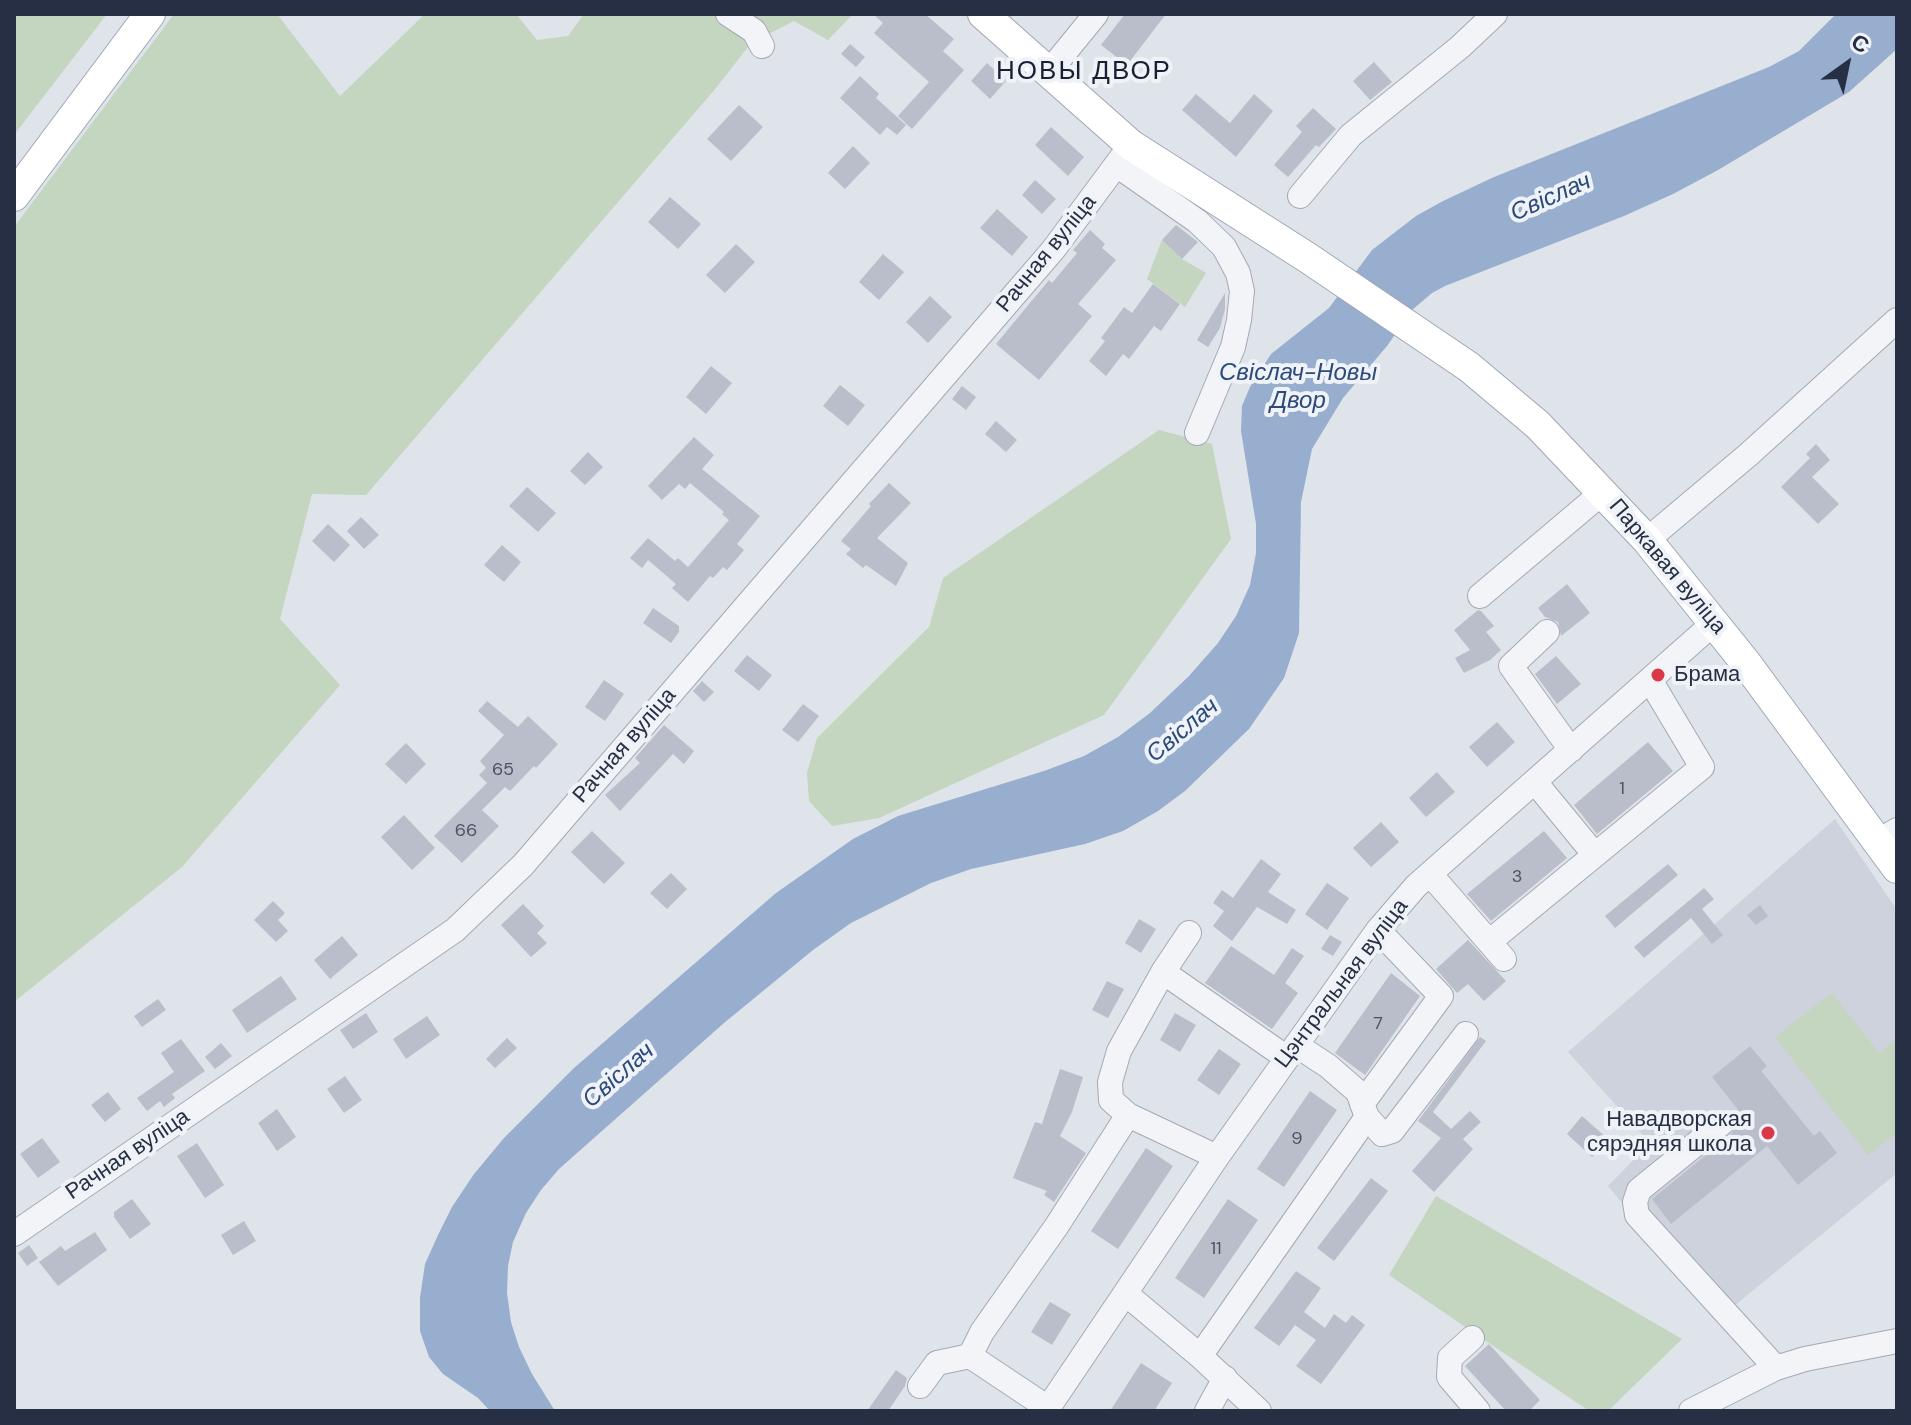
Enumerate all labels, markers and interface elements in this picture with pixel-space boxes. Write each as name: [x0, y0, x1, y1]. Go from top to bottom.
north arrow: [1807, 24, 1887, 104]
text: С: [1846, 27, 1875, 60]
district label: НОВЫ ДВОР: [996, 56, 1172, 88]
water label: Свіслач: [1506, 168, 1596, 228]
street label: Рачная вуліца: [992, 190, 1102, 318]
water label: Свіслач-Новы Двор: [1219, 360, 1377, 416]
street label: Паркавая вуліца: [1603, 494, 1731, 640]
place label: Брама: [1674, 662, 1740, 688]
marker: Брама: [1649, 666, 1667, 684]
street label: Рачная вуліца: [568, 683, 682, 809]
water label: Свіслач: [1141, 693, 1225, 769]
house number: 65: [492, 759, 514, 781]
house number: 1: [1619, 778, 1625, 800]
house number: 66: [455, 820, 477, 842]
house number: 3: [1512, 866, 1522, 888]
street label: Цэнтральная вуліца: [1270, 894, 1414, 1074]
house number: 7: [1373, 1013, 1383, 1035]
water label: Свіслач: [578, 1037, 660, 1115]
street label: Рачная вуліца: [61, 1104, 195, 1206]
place label: Навадворская сярэдняя школа: [1587, 1107, 1752, 1158]
marker: Навадворская сярэдняя школа: [1759, 1124, 1777, 1142]
house number: 9: [1291, 1128, 1303, 1150]
house number: 11: [1210, 1238, 1222, 1260]

